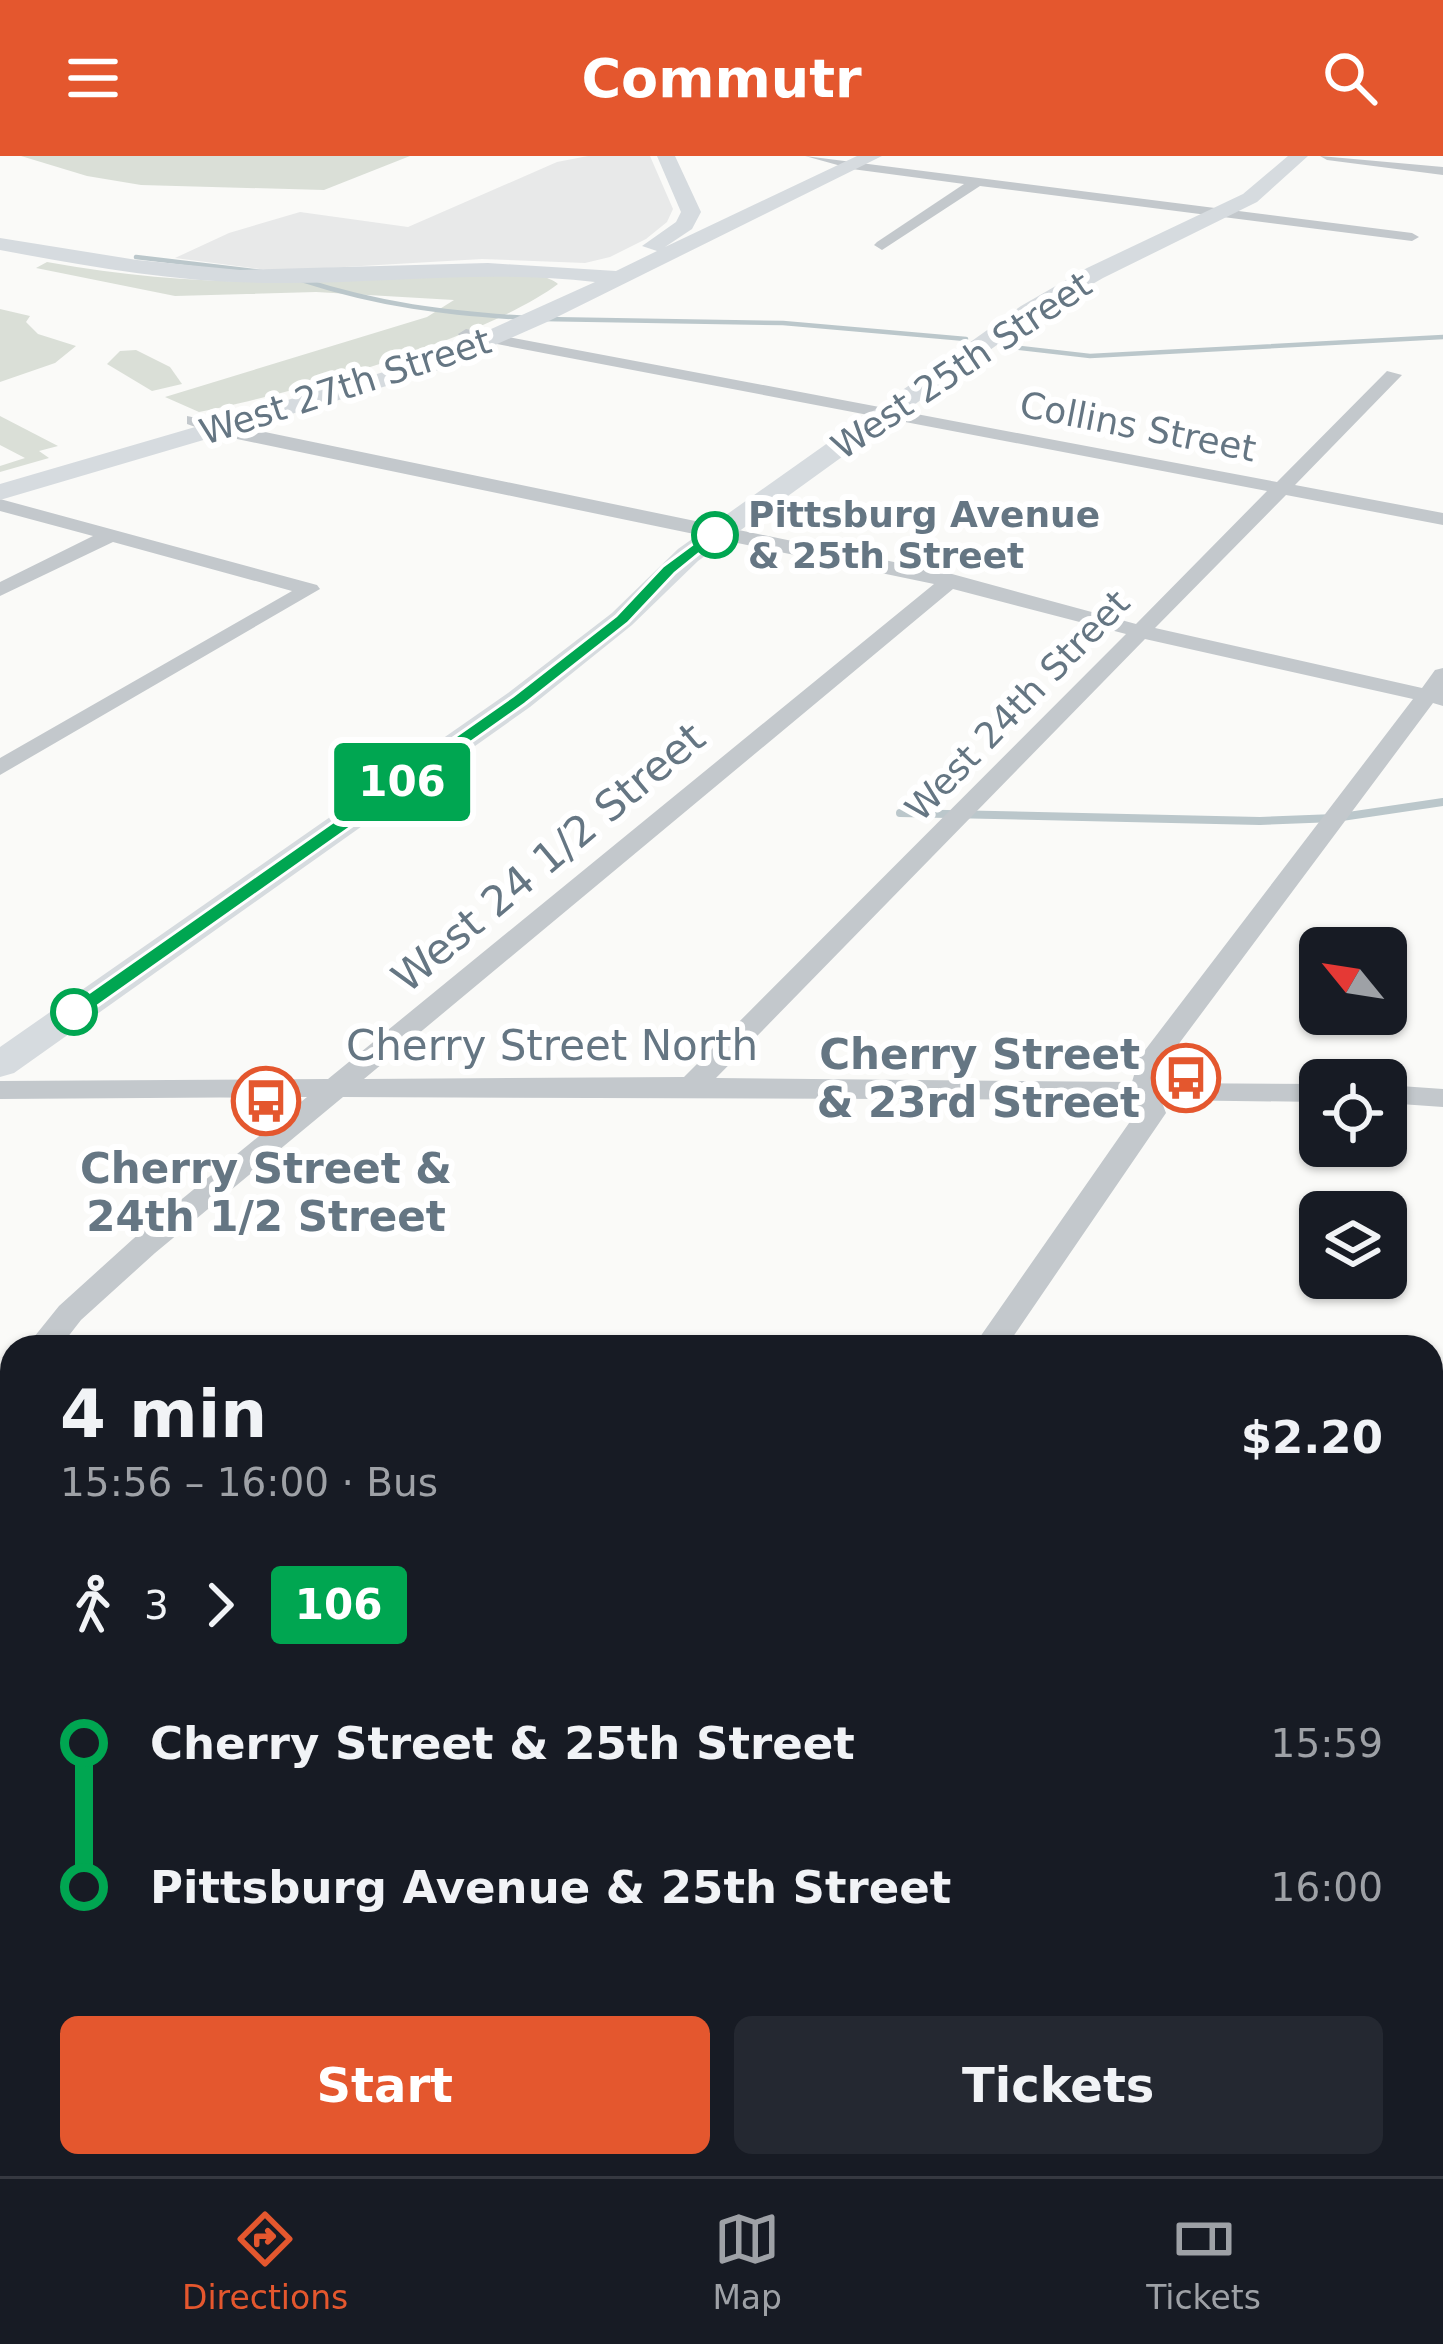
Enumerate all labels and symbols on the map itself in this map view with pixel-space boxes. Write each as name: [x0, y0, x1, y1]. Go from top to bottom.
street label: West 25th Street: [824, 264, 1099, 467]
street label: West 27th Street: [194, 320, 496, 453]
street label: Collins Street: [1016, 384, 1259, 469]
place label: Pittsburg Avenue & 25th Street: [748, 494, 1100, 576]
marker: Pittsburg Avenue & 25th Street: [693, 513, 737, 557]
street label: West 24th Street: [897, 582, 1138, 829]
street label: West 24 1/2 Street: [382, 713, 714, 1002]
line badge: 106: [333, 743, 471, 821]
north arrow: [1299, 927, 1407, 1035]
unlabelled marker: [52, 990, 96, 1034]
street label: Cherry Street North: [346, 1021, 758, 1070]
place label: Cherry Street & 23rd Street: [817, 1030, 1140, 1127]
bus stop icon: Cherry Street & 23rd Street: [1151, 1043, 1221, 1113]
bus stop icon: Cherry Street & 24th 1/2 Street: [231, 1066, 301, 1136]
place label: Cherry Street & 24th 1/2 Street: [80, 1144, 452, 1241]

